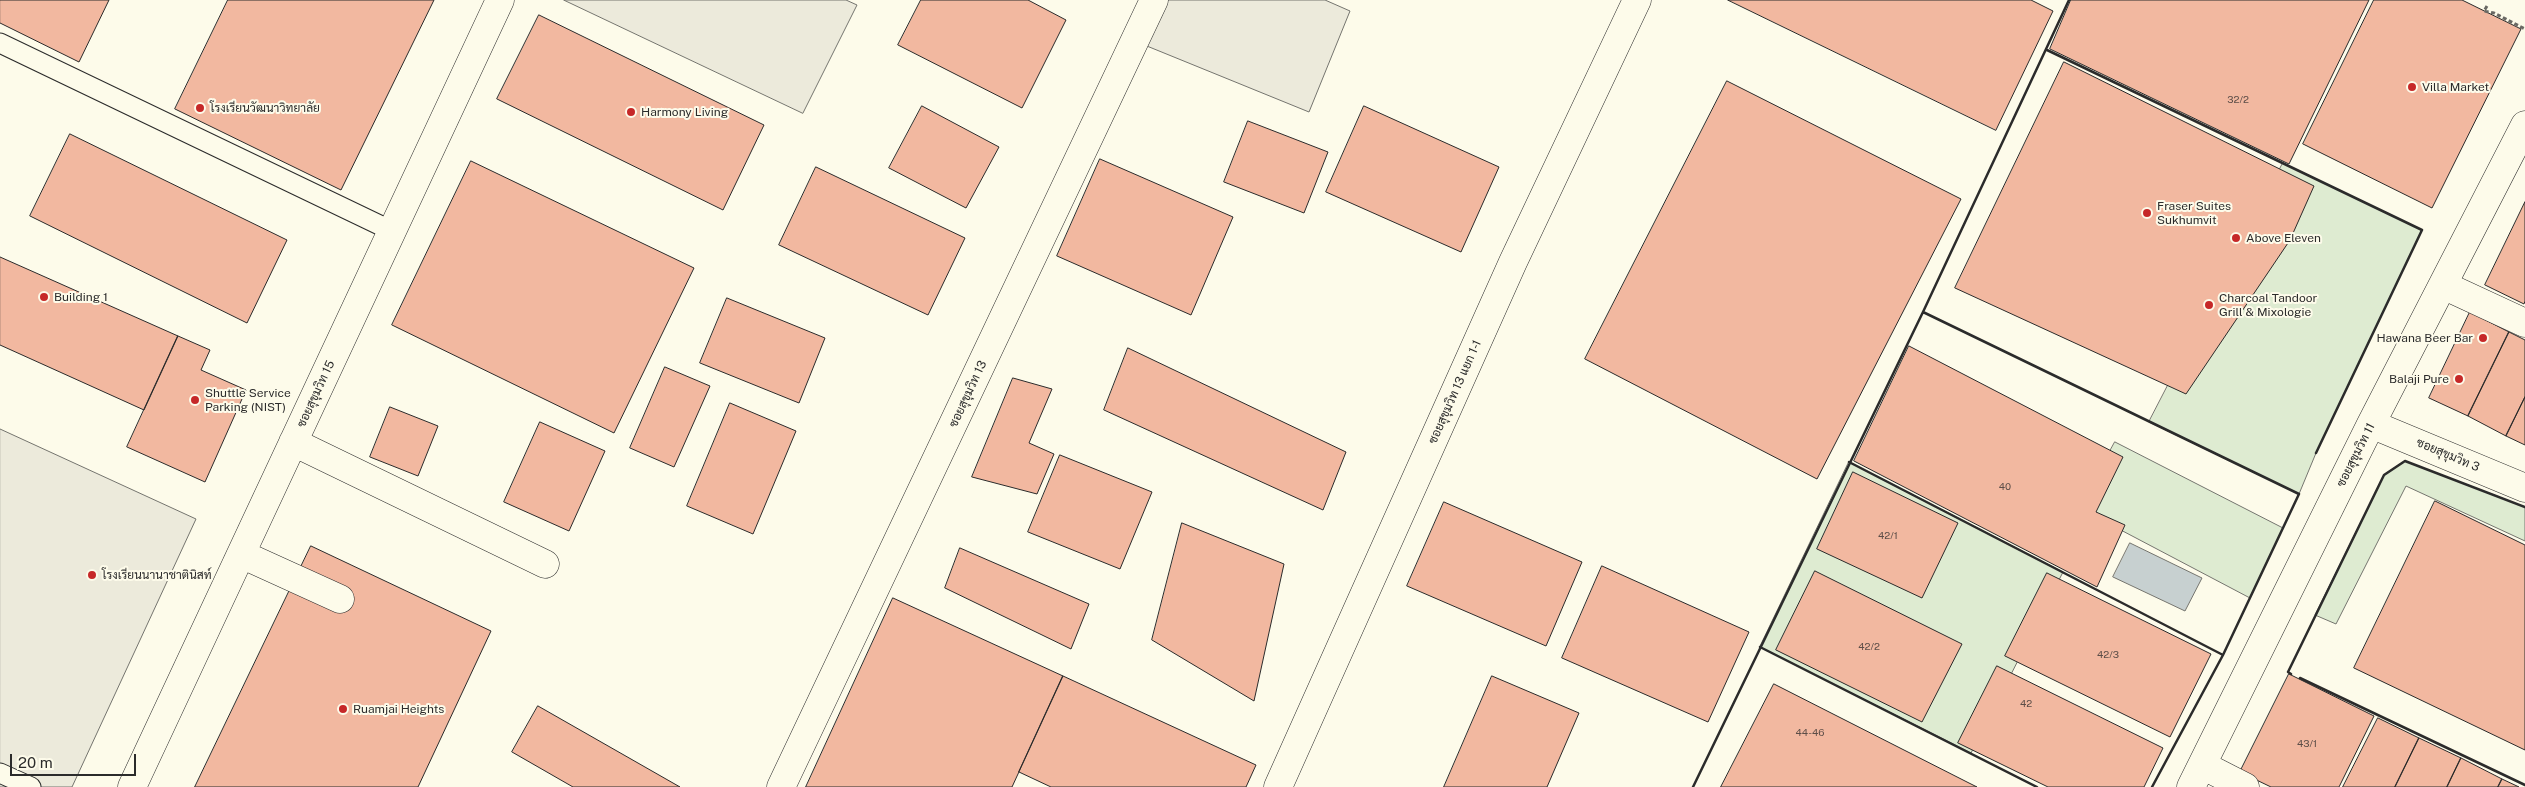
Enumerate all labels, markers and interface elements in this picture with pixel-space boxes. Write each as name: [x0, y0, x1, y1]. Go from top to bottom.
place label: Villa Market: [2422, 80, 2489, 94]
marker: Villa Market: [2406, 81, 2418, 93]
house number: 32/2: [2227, 94, 2249, 106]
place label: โรงเรียนวัฒนาวิทยาลัย: [210, 101, 320, 115]
marker: โรงเรียนวัฒนาวิทยาลัย: [194, 102, 206, 114]
place label: Harmony Living: [641, 105, 728, 119]
marker: Harmony Living: [625, 106, 637, 118]
place label: Fraser Suites Sukhumvit: [2157, 199, 2231, 227]
marker: Fraser Suites Sukhumvit: [2141, 207, 2153, 219]
place label: Above Eleven: [2246, 231, 2321, 245]
marker: Above Eleven: [2230, 232, 2242, 244]
place label: Building 1: [54, 290, 108, 304]
marker: Building 1: [38, 291, 50, 303]
place label: Charcoal Tandoor Grill & Mixologie: [2219, 291, 2317, 319]
marker: Charcoal Tandoor Grill & Mixologie: [2203, 299, 2215, 311]
place label: Hawana Beer Bar: [2376, 331, 2473, 345]
marker: Hawana Beer Bar: [2477, 332, 2489, 344]
street label: ซอยสุขุมวิท 13 แยก 1-1: [1426, 338, 1484, 446]
street label: ซอยสุขุมวิท 15: [294, 358, 338, 430]
street label: ซอยสุขุมวิท 13: [946, 358, 990, 430]
place label: Balaji Pure: [2389, 372, 2449, 386]
marker: Balaji Pure: [2453, 373, 2465, 385]
place label: Shuttle Service Parking (NIST): [205, 386, 291, 414]
marker: Shuttle Service Parking (NIST): [189, 394, 201, 406]
street label: ซอยสุขุมวิท 11: [2334, 421, 2378, 489]
street label: ซอยสุขุมวิท 3: [2414, 435, 2482, 475]
house number: 40: [1999, 481, 2011, 493]
house number: 42/1: [1878, 530, 1898, 542]
place label: โรงเรียนนานาชาตินิสท์: [102, 568, 212, 582]
marker: โรงเรียนนานาชาตินิสท์: [86, 569, 98, 581]
house number: 42/2: [1858, 641, 1880, 653]
house number: 42/3: [2097, 649, 2119, 661]
house number: 42: [2020, 698, 2032, 710]
place label: Ruamjai Heights: [353, 702, 444, 716]
marker: Ruamjai Heights: [337, 703, 349, 715]
house number: 44-46: [1796, 727, 1824, 739]
house number: 43/1: [2297, 738, 2317, 750]
scale bar: [12, 744, 139, 776]
text: 20 m: [18, 754, 53, 771]

